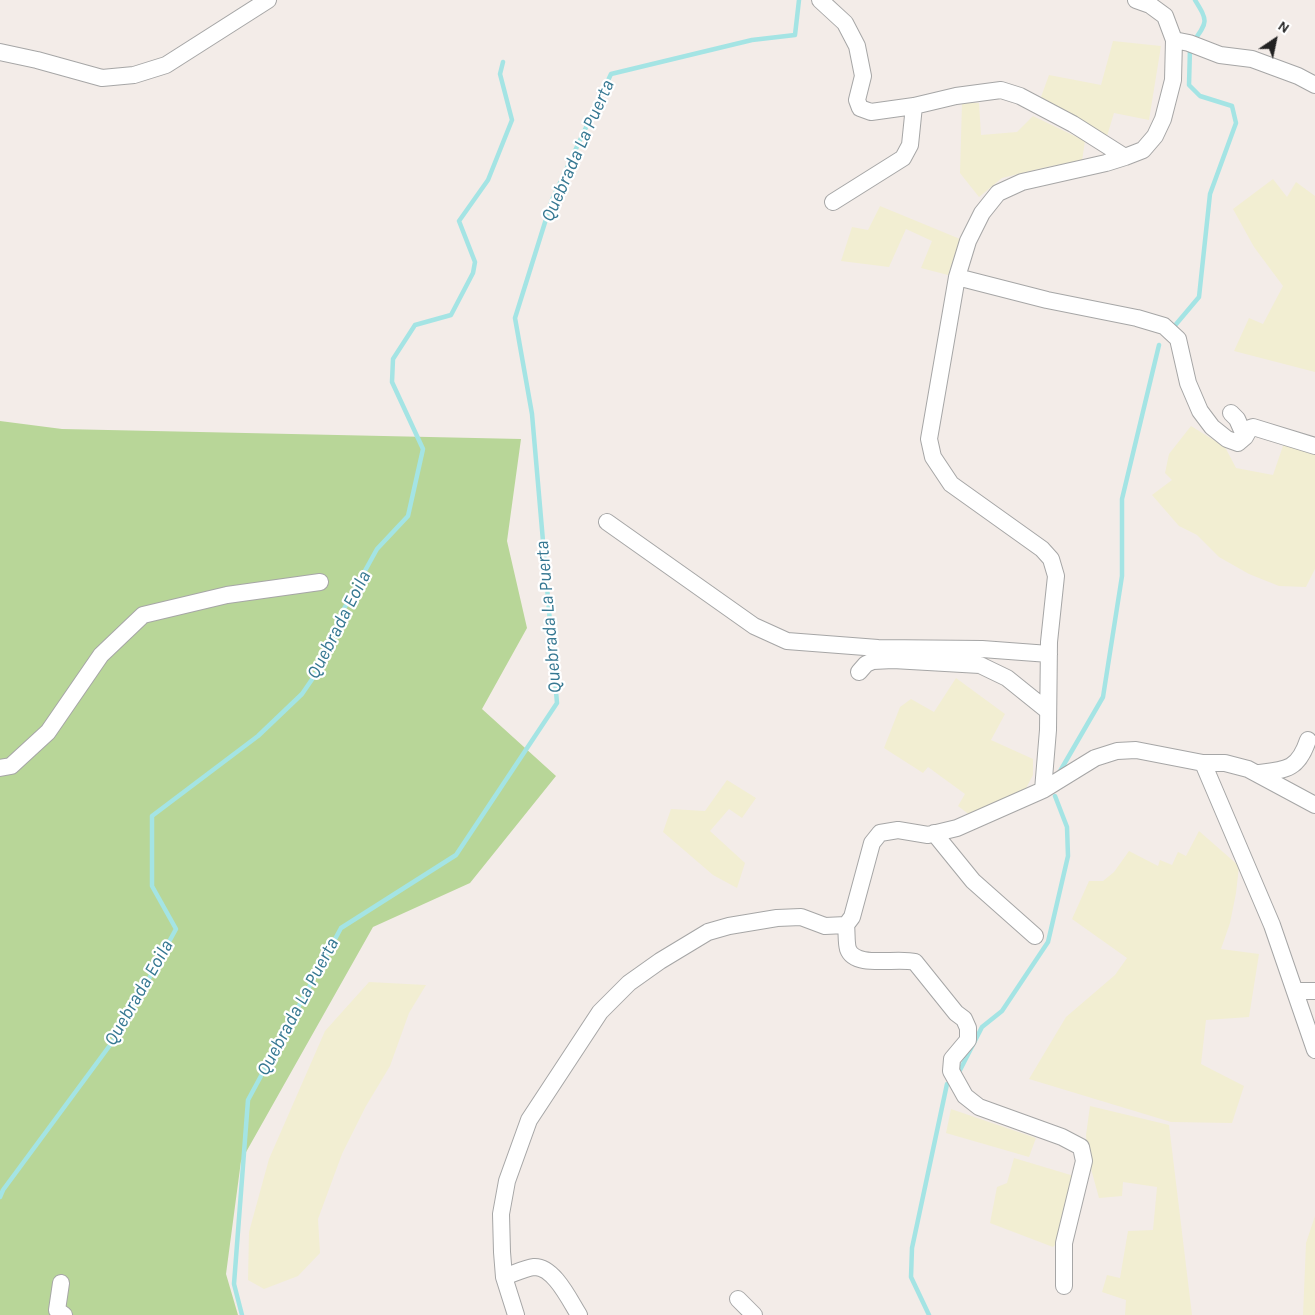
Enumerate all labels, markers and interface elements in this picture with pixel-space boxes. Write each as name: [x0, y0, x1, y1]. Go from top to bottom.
north arrow: [1250, 15, 1300, 65]
text: N: [1275, 17, 1293, 37]
water label: Quebrada La Puerta: [536, 76, 620, 226]
water label: Quebrada La Puerta: [531, 540, 567, 694]
water label: Quebrada Eoila: [302, 567, 376, 683]
water label: Quebrada La Puerta: [252, 934, 344, 1080]
water label: Quebrada Eoila: [99, 936, 179, 1050]

